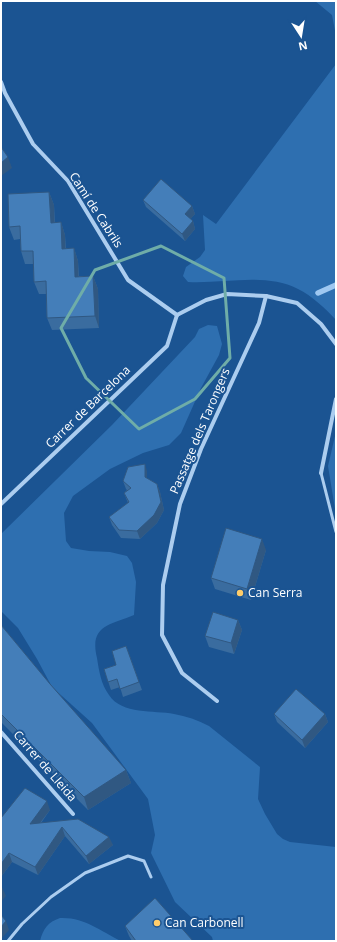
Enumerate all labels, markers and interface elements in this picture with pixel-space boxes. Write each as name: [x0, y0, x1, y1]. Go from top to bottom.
north arrow: [281, 16, 321, 56]
text: N: [297, 38, 309, 55]
street label: Camí de Cabrils: [66, 169, 127, 251]
street label: Carrer de Barcelona: [41, 362, 134, 452]
street label: Passatge dels Tarongers: [165, 365, 234, 496]
place label: Can Serra: [248, 584, 303, 601]
marker: Can Serra: [235, 588, 245, 598]
street label: Carrer de Lleida: [10, 726, 81, 805]
place label: Can Carbonell: [165, 914, 244, 931]
marker: Can Carbonell: [152, 918, 162, 928]

